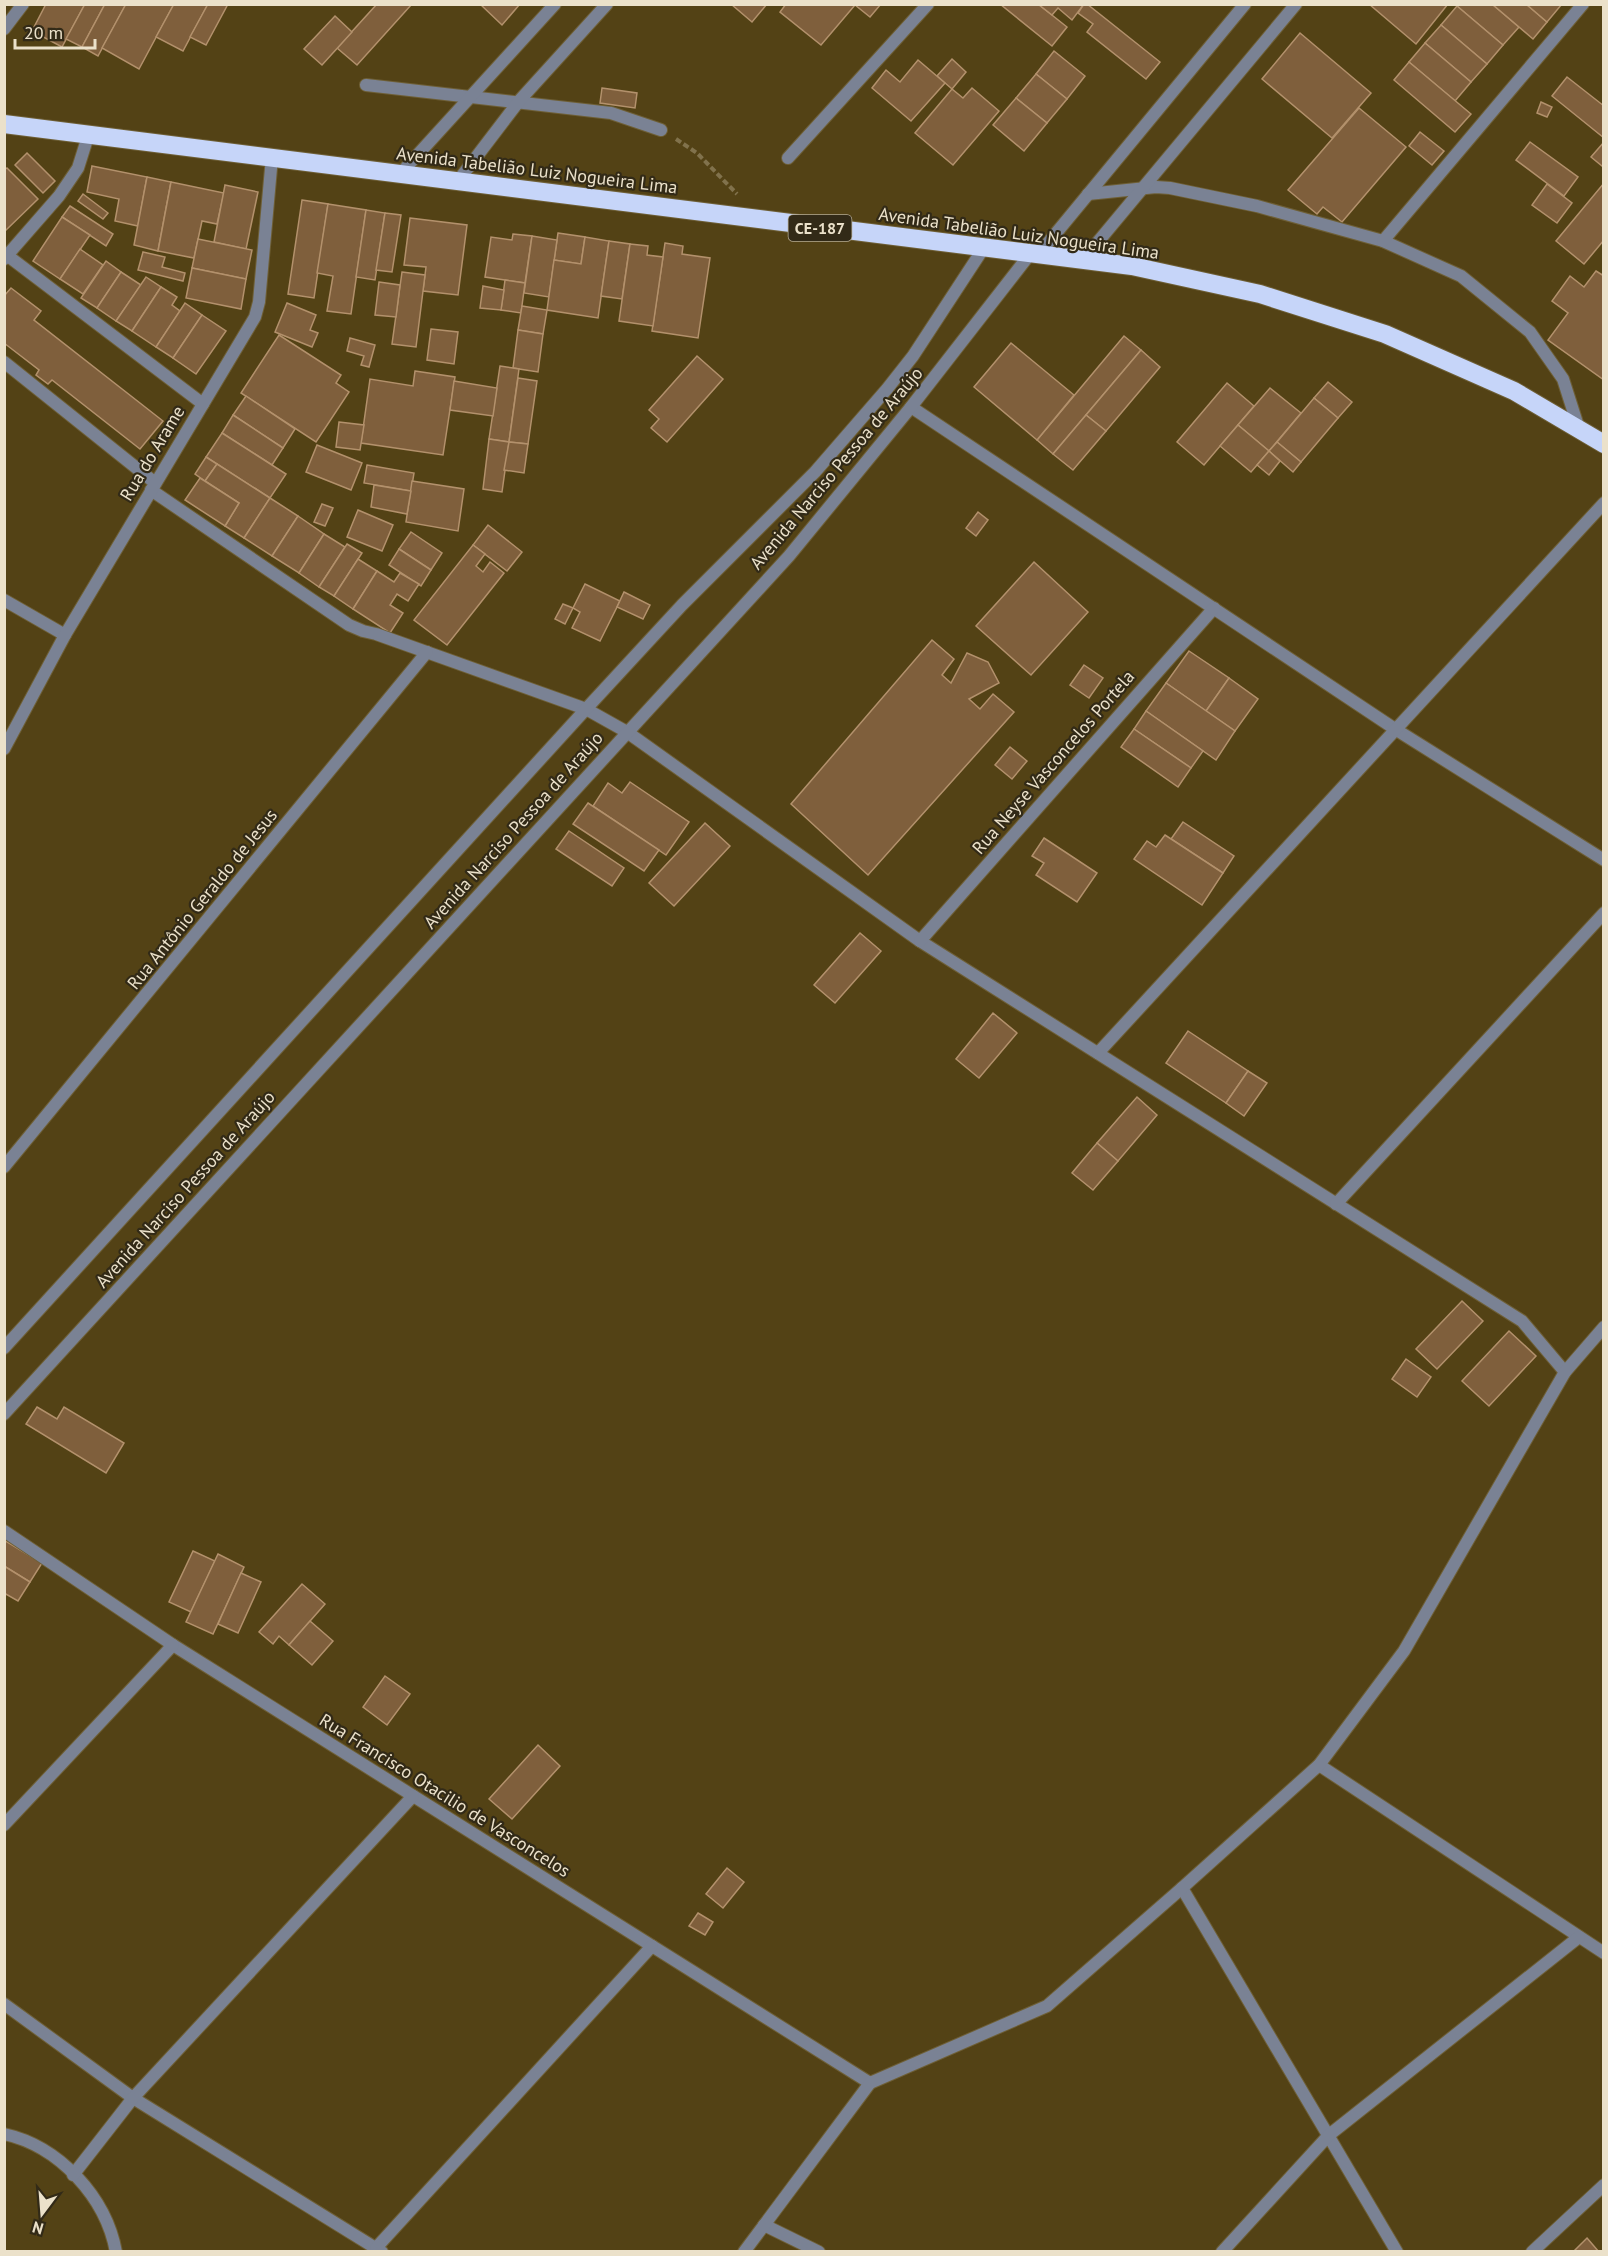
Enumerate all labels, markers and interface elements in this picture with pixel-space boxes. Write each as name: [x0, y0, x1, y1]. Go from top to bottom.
scale bar: [15, 12, 94, 50]
text: 20 m: [24, 21, 63, 44]
street label: Avenida Tabelião Luiz Nogueira Lima: [395, 141, 679, 199]
street label: Avenida Tabelião Luiz Nogueira Lima: [877, 202, 1161, 264]
road number: CE-187: [788, 215, 852, 241]
street label: Avenida Narciso Pessoa de Araújo: [744, 362, 928, 574]
street label: Rua do Arame: [115, 401, 189, 505]
street label: Rua Neyse Vasconcelos Portela: [967, 665, 1139, 859]
street label: Avenida Narciso Pessoa de Araújo: [418, 727, 608, 933]
street label: Rua Antônio Geraldo de Jesus: [122, 804, 282, 994]
street label: Avenida Narciso Pessoa de Araújo: [90, 1086, 280, 1292]
street label: Rua Francisco Otacilio de Vasconcelos: [315, 1708, 575, 1882]
north arrow: [12, 2184, 72, 2244]
text: N: [30, 2217, 46, 2239]

